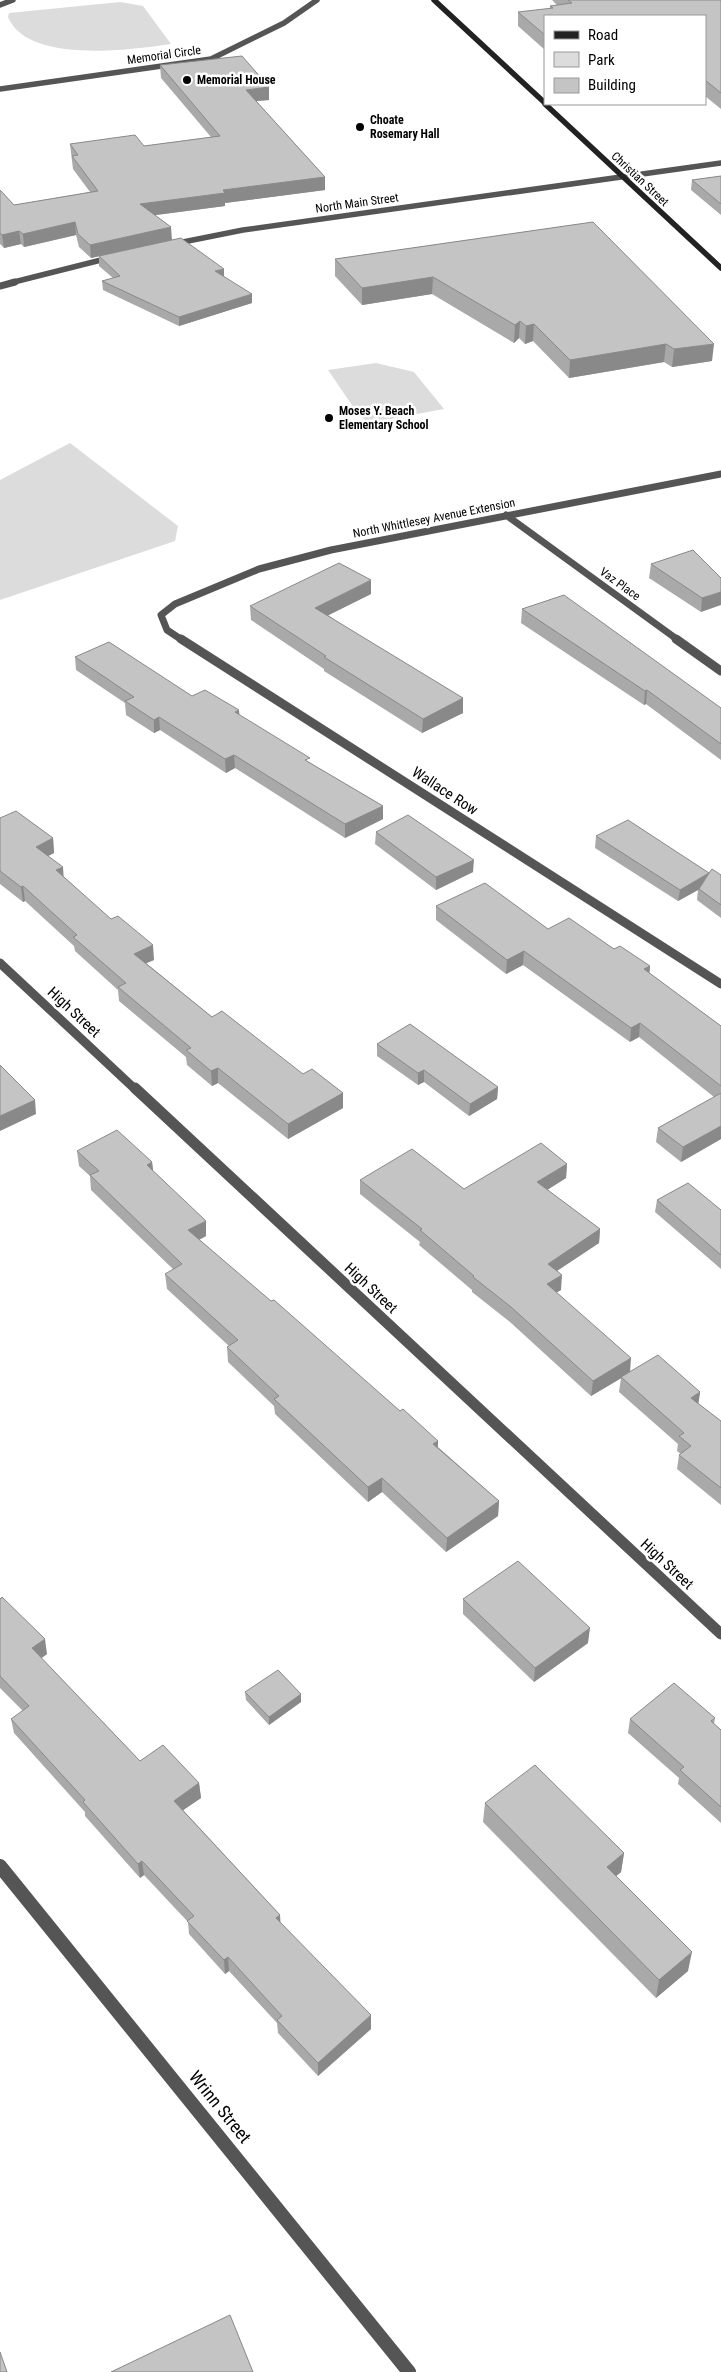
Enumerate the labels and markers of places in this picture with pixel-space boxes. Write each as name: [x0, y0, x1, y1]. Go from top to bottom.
place label: Memorial House: [197, 73, 276, 87]
marker: Memorial House: [181, 74, 193, 86]
place label: Choate Rosemary Hall: [370, 113, 440, 141]
marker: Choate Rosemary Hall: [354, 121, 366, 133]
place label: Moses Y. Beach Elementary School: [339, 404, 429, 432]
marker: Moses Y. Beach Elementary School: [323, 412, 335, 424]

